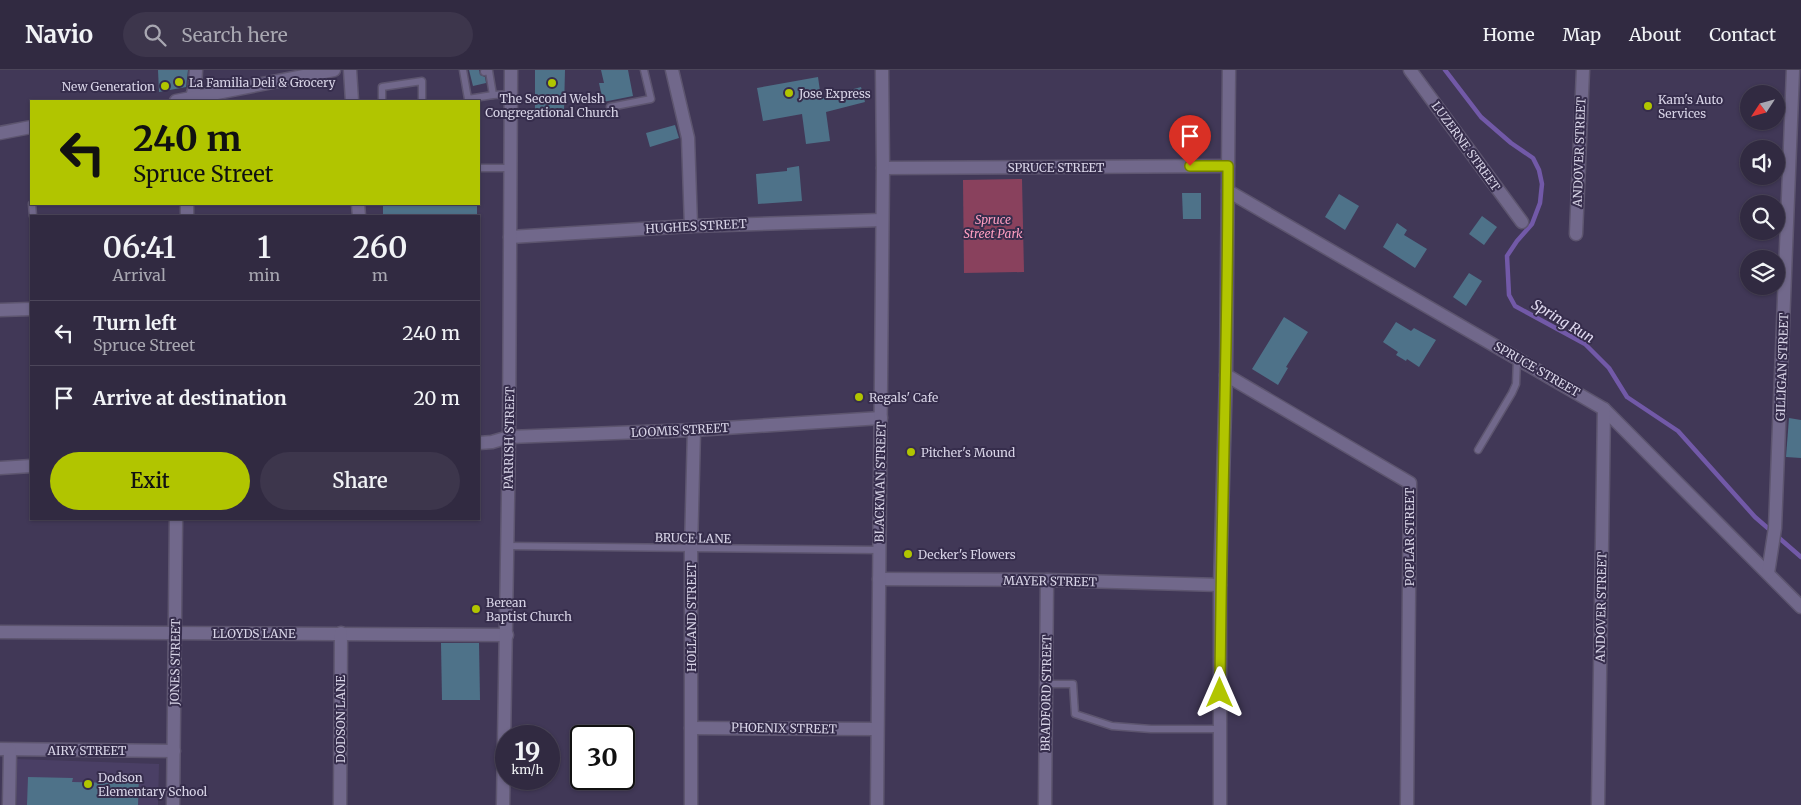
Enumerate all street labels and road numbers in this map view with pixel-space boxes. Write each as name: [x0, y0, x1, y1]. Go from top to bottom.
street label: ANDOVER STREET: [1570, 96, 1588, 208]
street label: LUZERNE STREET: [1429, 98, 1504, 194]
street label: SPRUCE STREET: [1008, 160, 1105, 175]
street label: HUGHES STREET: [645, 216, 748, 236]
street label: GILLIGAN STREET: [1773, 312, 1791, 421]
street label: SPRUCE STREET: [1491, 338, 1583, 400]
street label: PARRISH STREET: [501, 386, 517, 490]
street label: LOOMIS STREET: [631, 420, 730, 440]
street label: BLACKMAN STREET: [871, 421, 889, 543]
street label: POPLAR STREET: [1402, 487, 1417, 586]
street label: BRUCE LANE: [655, 530, 732, 546]
street label: ANDOVER STREET: [1593, 551, 1609, 663]
street label: HOLLAND STREET: [684, 561, 699, 672]
street label: MAYER STREET: [1003, 573, 1098, 589]
street label: JONES STREET: [167, 618, 183, 707]
street label: LLOYDS LANE: [212, 626, 296, 641]
street label: BRADFORD STREET: [1037, 634, 1055, 752]
street label: DODSON LANE: [333, 675, 348, 763]
street label: PHOENIX STREET: [731, 720, 838, 736]
street label: AIRY STREET: [47, 743, 127, 758]

